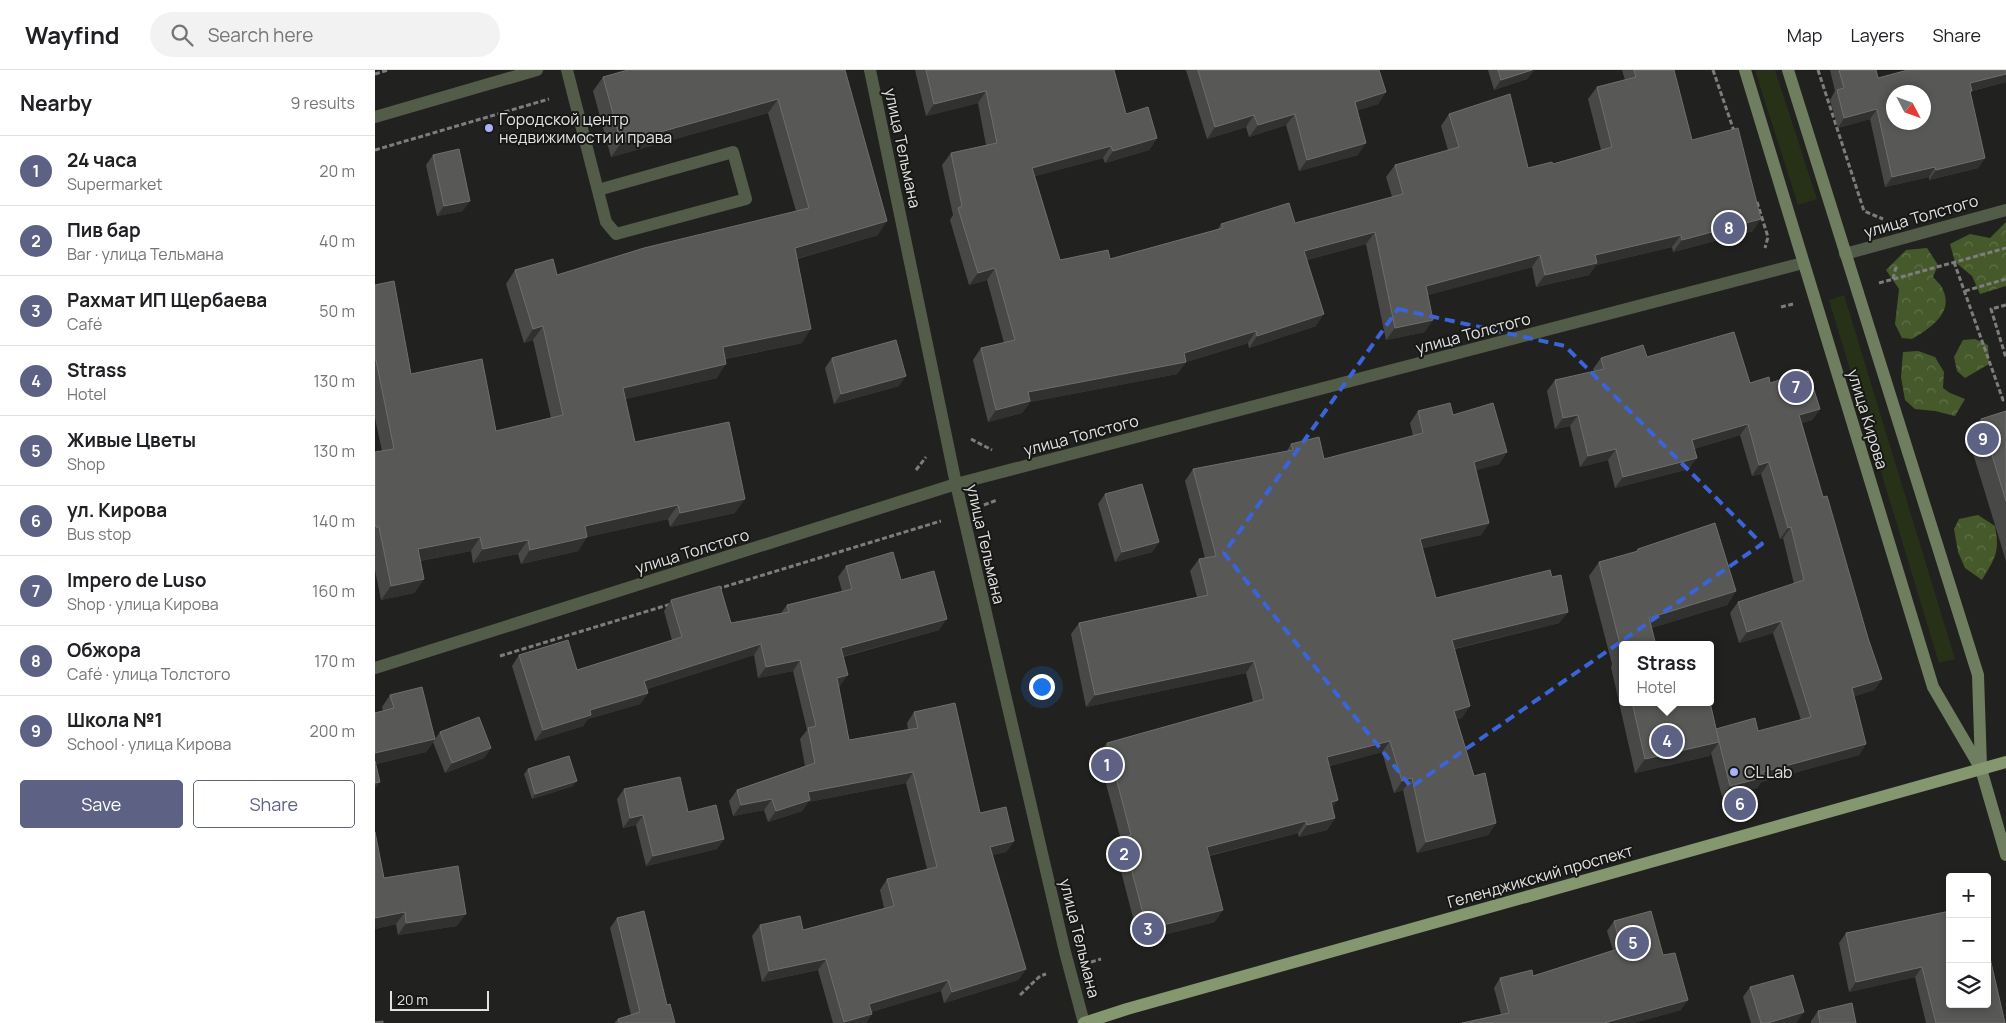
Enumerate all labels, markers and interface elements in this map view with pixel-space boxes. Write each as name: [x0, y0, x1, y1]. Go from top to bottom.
search box: [150, 12, 500, 57]
text: Wayfind: [25, 18, 120, 51]
icon: search: [168, 21, 196, 49]
text: Search here: [208, 22, 313, 48]
text: Map: [1787, 23, 1822, 47]
text: Layers: [1850, 23, 1904, 47]
text: Share: [1932, 23, 1981, 47]
north arrow: [1886, 85, 1931, 130]
street label: улица Тельмана: [880, 86, 926, 210]
text: Nearby: [20, 89, 92, 117]
text: 9 results: [290, 92, 355, 114]
place label: Городской центр недвижимости и права: [499, 108, 672, 148]
marker: Городской центр недвижимости и права: [483, 122, 495, 134]
text: 24 часа: [67, 147, 137, 173]
text: 1: [32, 160, 40, 182]
text: 20 m: [319, 160, 355, 182]
text: Supermarket: [67, 173, 163, 195]
street label: улица Толстого: [1861, 189, 1981, 243]
pin: 8: [1713, 209, 1745, 247]
text: Пив бар: [67, 217, 141, 243]
text: 2: [31, 230, 41, 252]
text: 40 m: [319, 230, 355, 252]
text: Bar · улица Тельмана: [67, 243, 224, 265]
text: Рахмат ИП Щербаева: [67, 287, 267, 313]
text: 3: [31, 300, 41, 322]
text: 50 m: [319, 300, 355, 322]
street label: улица Толстого: [1413, 307, 1533, 359]
text: Café: [67, 313, 102, 335]
text: Strass: [67, 357, 127, 383]
street label: улица Кирова: [1842, 366, 1894, 472]
pin: 7: [1780, 368, 1812, 406]
text: 4: [31, 370, 41, 392]
text: 130 m: [313, 370, 355, 392]
text: Hotel: [67, 383, 107, 405]
street label: улица Толстого: [1021, 409, 1141, 461]
pin: 9: [1967, 420, 1999, 458]
text: Живые Цветы: [67, 427, 196, 453]
text: 5: [31, 440, 41, 462]
text: 130 m: [313, 440, 355, 462]
text: Shop: [67, 453, 105, 475]
street label: улица Тельмана: [962, 482, 1010, 606]
text: ул. Кирова: [67, 497, 167, 523]
text: 6: [31, 510, 41, 532]
text: 140 m: [313, 510, 355, 532]
text: Bus stop: [67, 523, 131, 545]
street label: улица Толстого: [632, 523, 752, 579]
text: Impero de Luso: [67, 567, 207, 593]
text: 7: [32, 580, 40, 602]
text: 160 m: [312, 580, 355, 602]
text: Shop · улица Кирова: [67, 593, 219, 615]
text: Обжора: [67, 637, 141, 663]
popup: [1619, 641, 1714, 706]
text: 8: [31, 650, 41, 672]
text: 170 m: [314, 650, 355, 672]
text: Strass: [1637, 650, 1696, 676]
text: Café · улица Толстого: [67, 663, 231, 685]
your location: [1029, 674, 1055, 700]
text: Hotel: [1637, 676, 1676, 698]
text: Школа №1: [67, 707, 163, 733]
text: 9: [31, 720, 41, 742]
text: 200 m: [310, 720, 355, 742]
pin: 4: [1651, 722, 1683, 760]
text: School · улица Кирова: [67, 733, 231, 755]
pin: 1: [1091, 746, 1123, 784]
place label: CL Lab: [1744, 761, 1793, 783]
marker: CL Lab: [1728, 766, 1740, 778]
button: Save: [20, 780, 183, 828]
button: Share: [193, 780, 355, 828]
pin: 6: [1724, 785, 1756, 823]
pin: 2: [1108, 835, 1140, 873]
street label: Геленджикский проспект: [1445, 839, 1635, 913]
map controls: [1946, 873, 1991, 1008]
button: +: [1946, 873, 1991, 918]
street label: улица Тельмана: [1055, 876, 1105, 1000]
pin: 3: [1132, 910, 1164, 948]
button: −: [1946, 918, 1991, 963]
pin: 5: [1617, 924, 1649, 962]
button: layers: [1946, 963, 1991, 1008]
scale bar: [390, 988, 489, 1011]
text: 20 m: [397, 990, 428, 1009]

